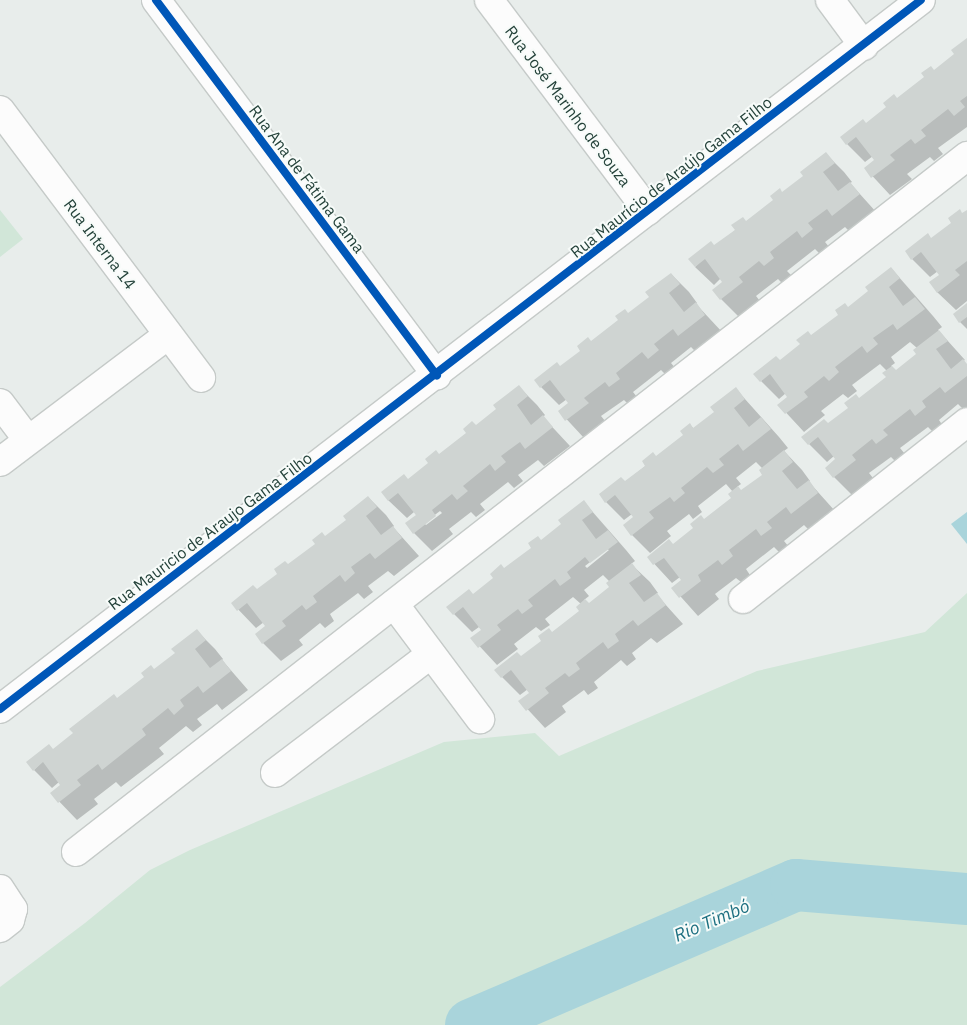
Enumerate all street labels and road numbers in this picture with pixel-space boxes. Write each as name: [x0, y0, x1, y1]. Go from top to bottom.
street label: Rua José Marinho de Souza: [501, 22, 635, 190]
street label: Rua Maurício de Araújo Gama Filho: [566, 92, 776, 262]
street label: Rua Ana de Fátima Gama: [245, 101, 369, 257]
street label: Rua Interna 14: [60, 195, 140, 293]
street label: Rua Mauricio de Araujo Gama Filho: [104, 448, 316, 614]

